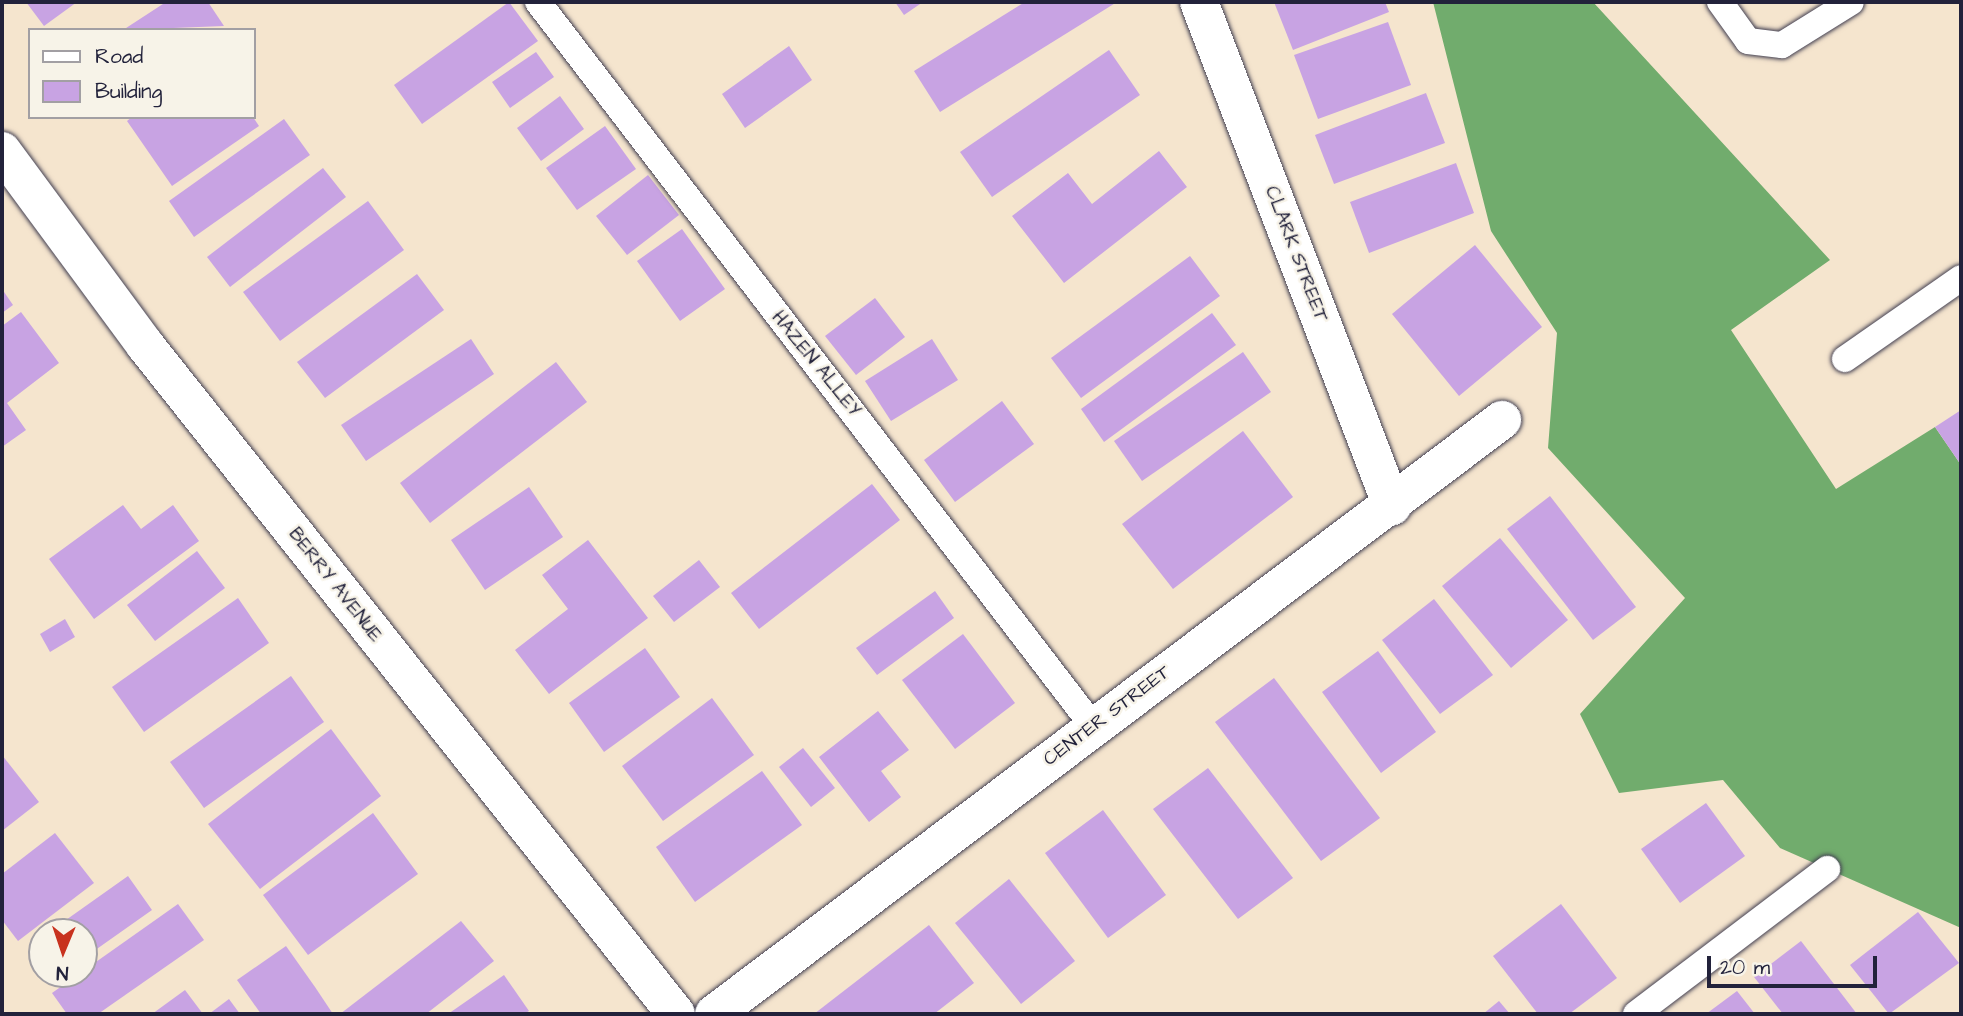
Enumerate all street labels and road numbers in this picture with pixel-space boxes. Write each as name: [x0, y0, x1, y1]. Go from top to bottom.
street label: CLARK STREET: [1260, 183, 1332, 325]
street label: HAZEN ALLEY: [766, 307, 866, 421]
street label: BERRY AVENUE: [283, 523, 387, 647]
street label: CENTER STREET: [1039, 661, 1175, 771]

